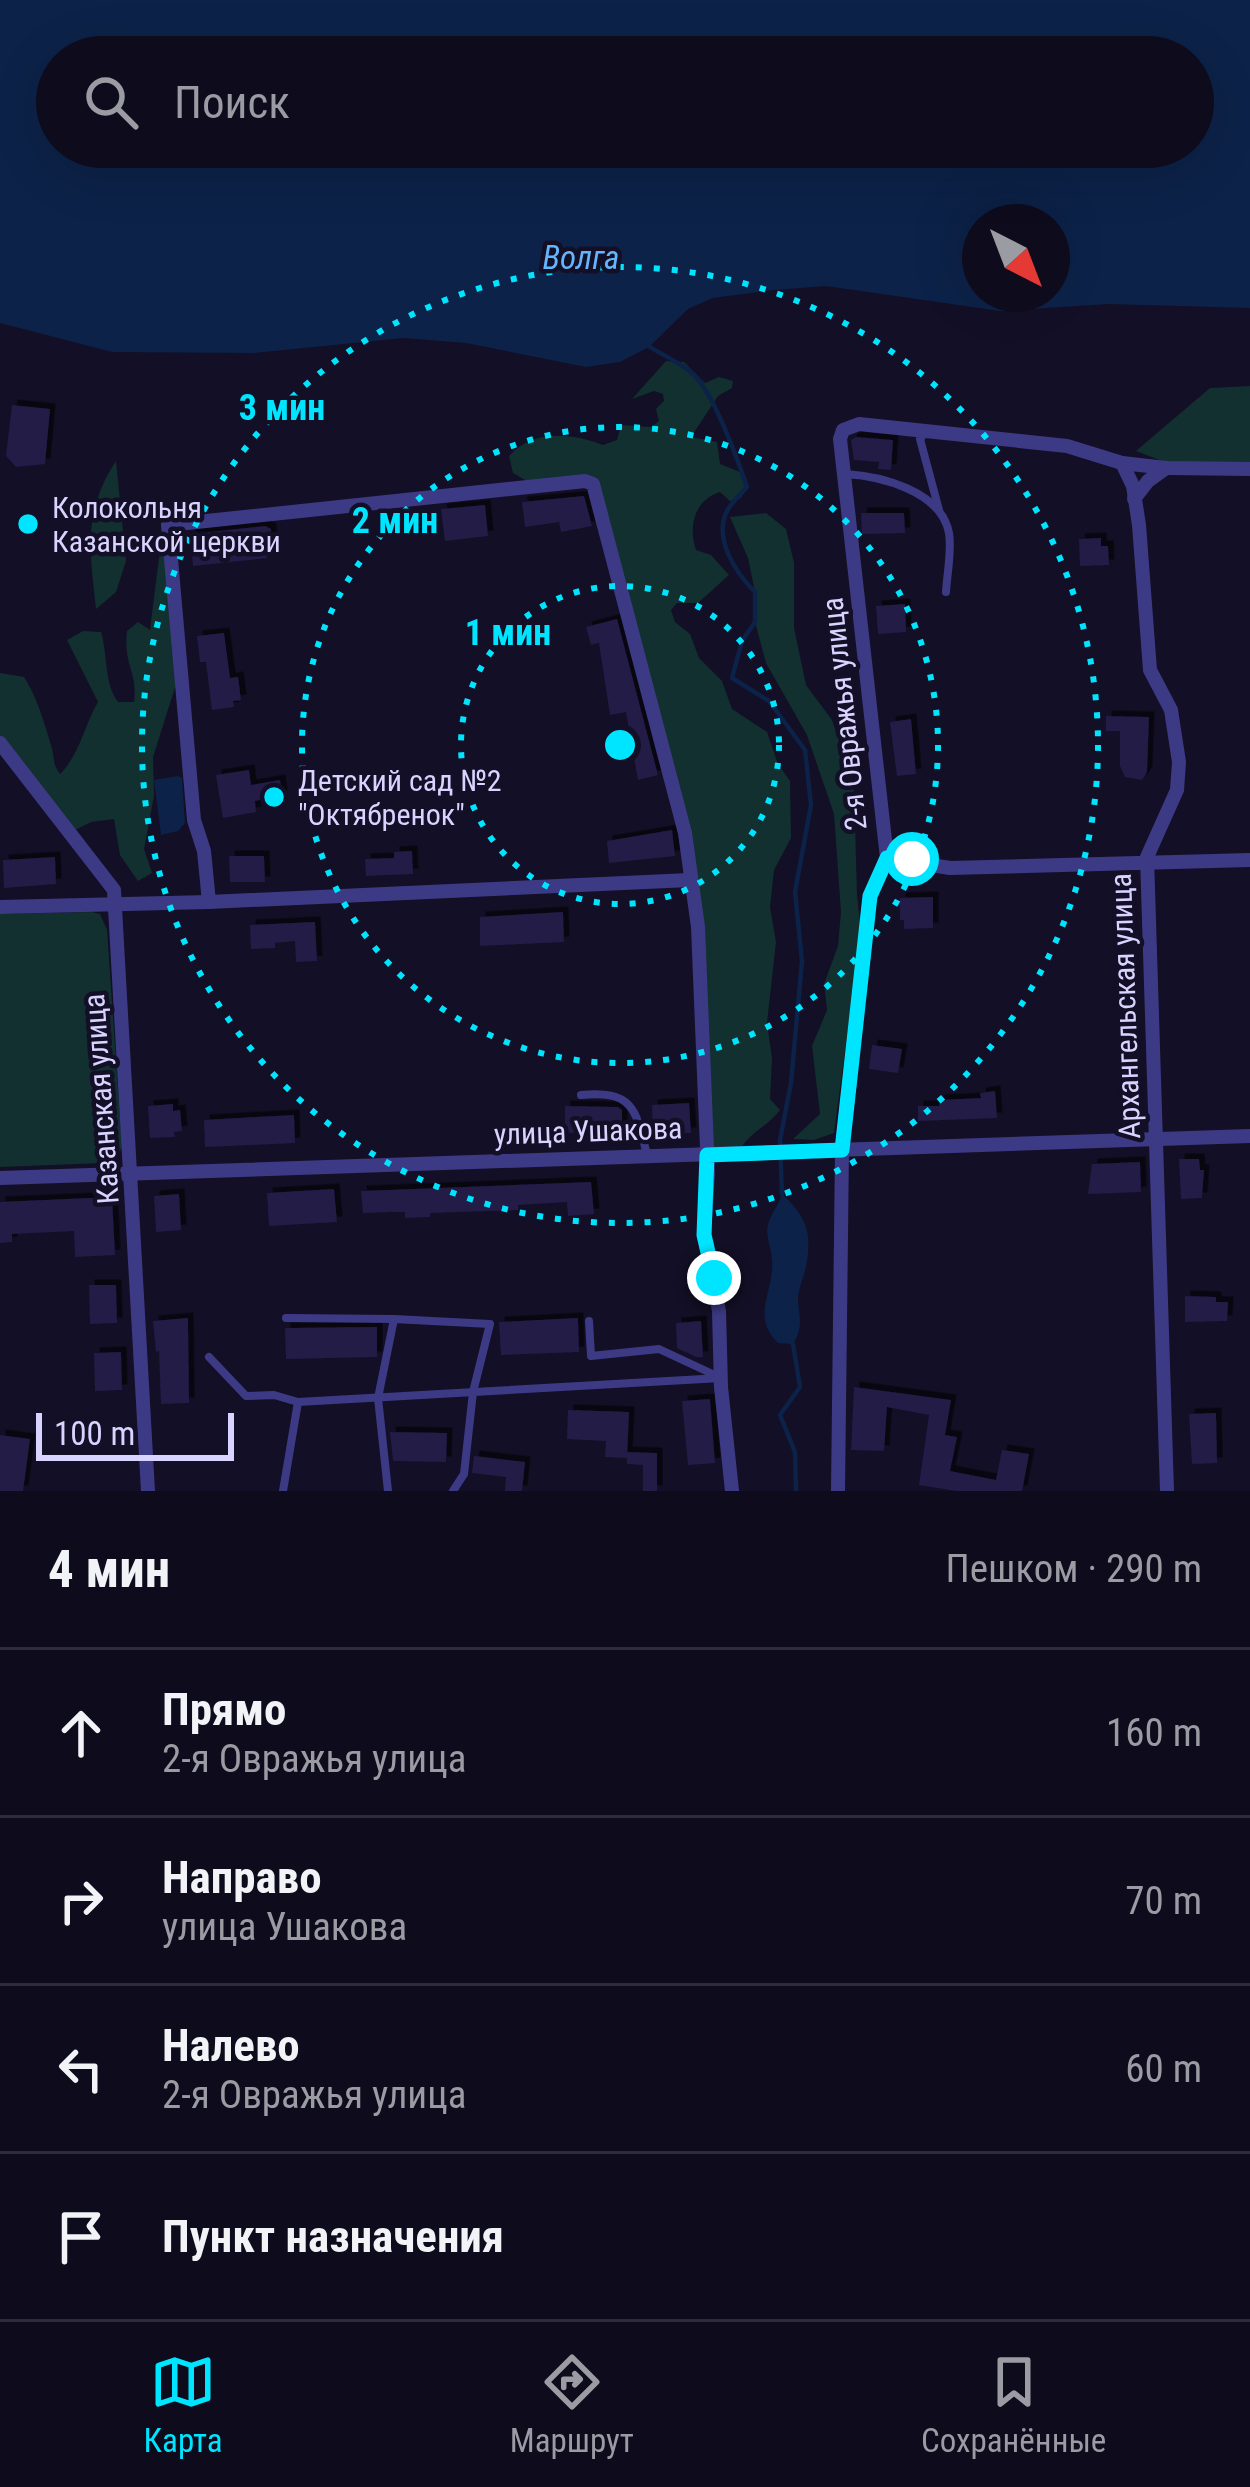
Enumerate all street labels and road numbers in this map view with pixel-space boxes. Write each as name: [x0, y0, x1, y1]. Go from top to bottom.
street label: 2-я Овражья улица: [814, 596, 874, 832]
street label: Архангельская улица: [1103, 873, 1147, 1139]
street label: Казанская улица: [76, 993, 126, 1205]
street label: улица Ушакова: [493, 1110, 683, 1152]

